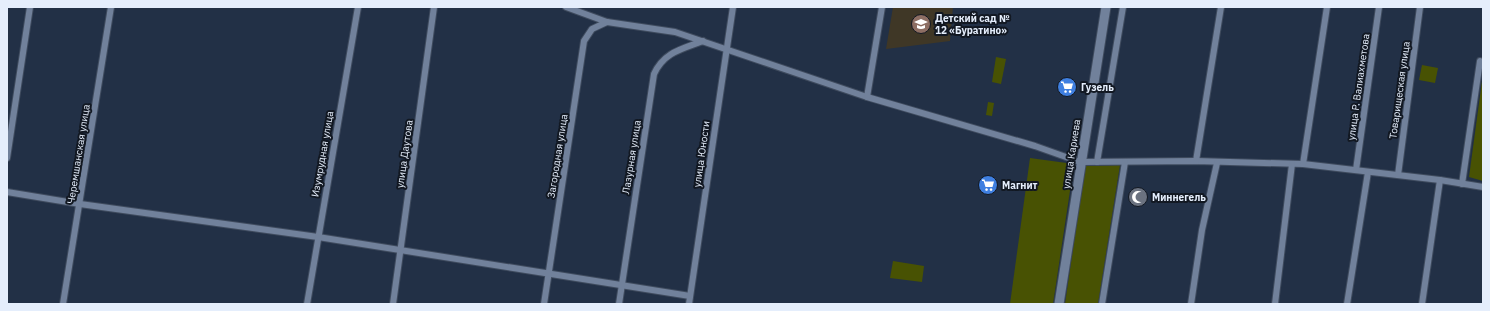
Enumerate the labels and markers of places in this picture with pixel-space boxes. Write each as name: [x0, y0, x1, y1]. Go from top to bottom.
place label: Детский сад № 12 «Буратино»: [935, 12, 1010, 37]
school or university icon: Детский сад № 12 «Буратино»: [910, 13, 932, 35]
supermarket icon: Гузель: [1056, 76, 1078, 98]
place label: Гузель: [1081, 81, 1114, 94]
supermarket icon: Магнит: [977, 174, 999, 196]
place label: Магнит: [1002, 179, 1038, 192]
mosque icon: Миннегель: [1127, 186, 1149, 208]
place label: Миннегель: [1152, 191, 1206, 204]

